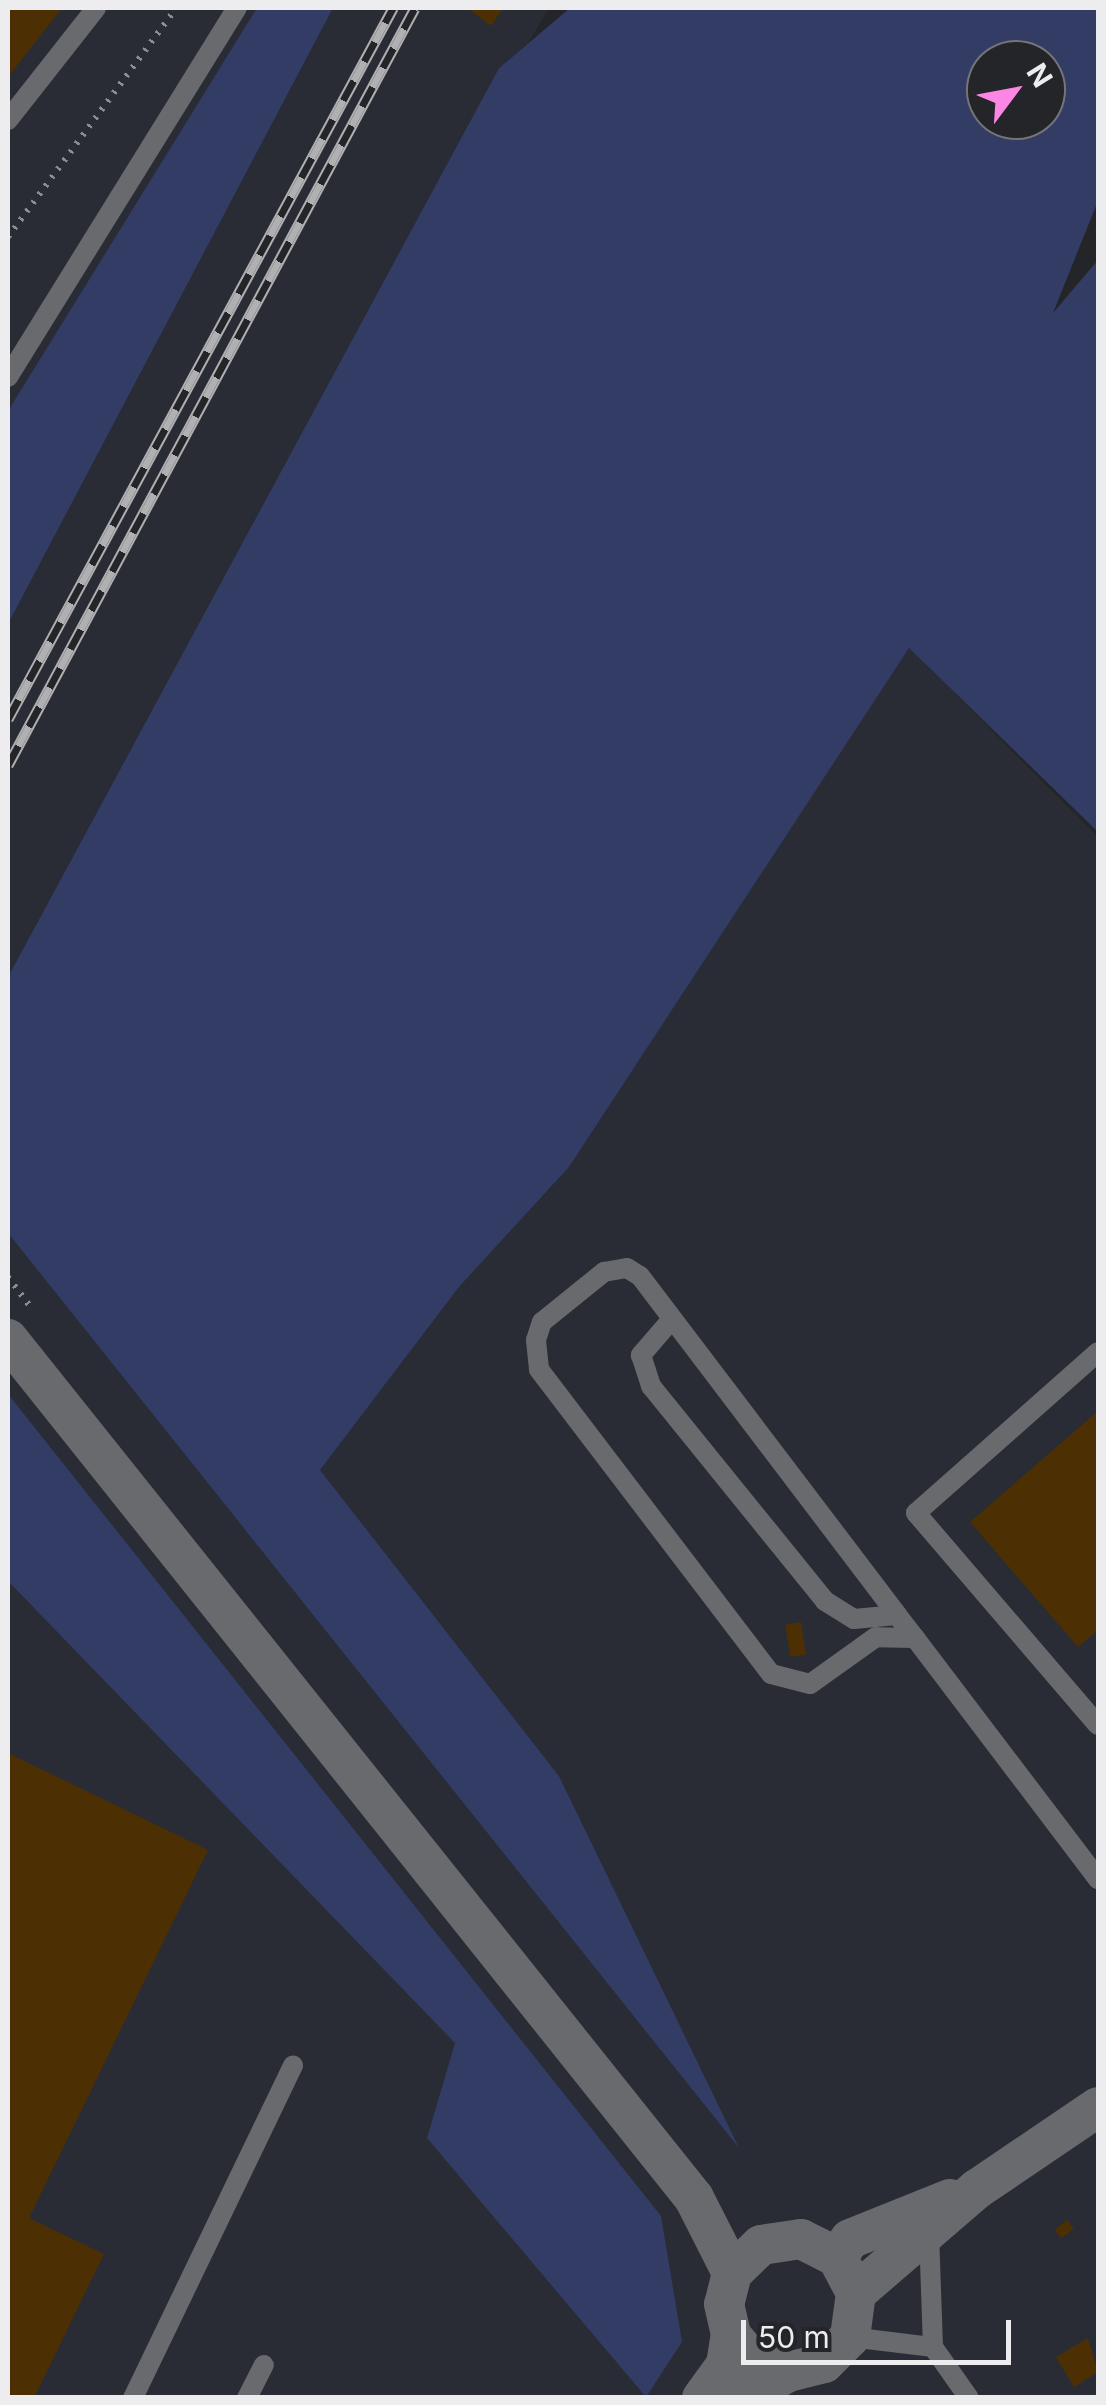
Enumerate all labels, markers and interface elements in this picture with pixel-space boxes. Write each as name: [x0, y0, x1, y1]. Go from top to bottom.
north arrow: [966, 40, 1066, 140]
text: N: [1020, 57, 1060, 93]
scale bar: [746, 2300, 1016, 2362]
text: 50 m: [758, 2319, 830, 2355]

